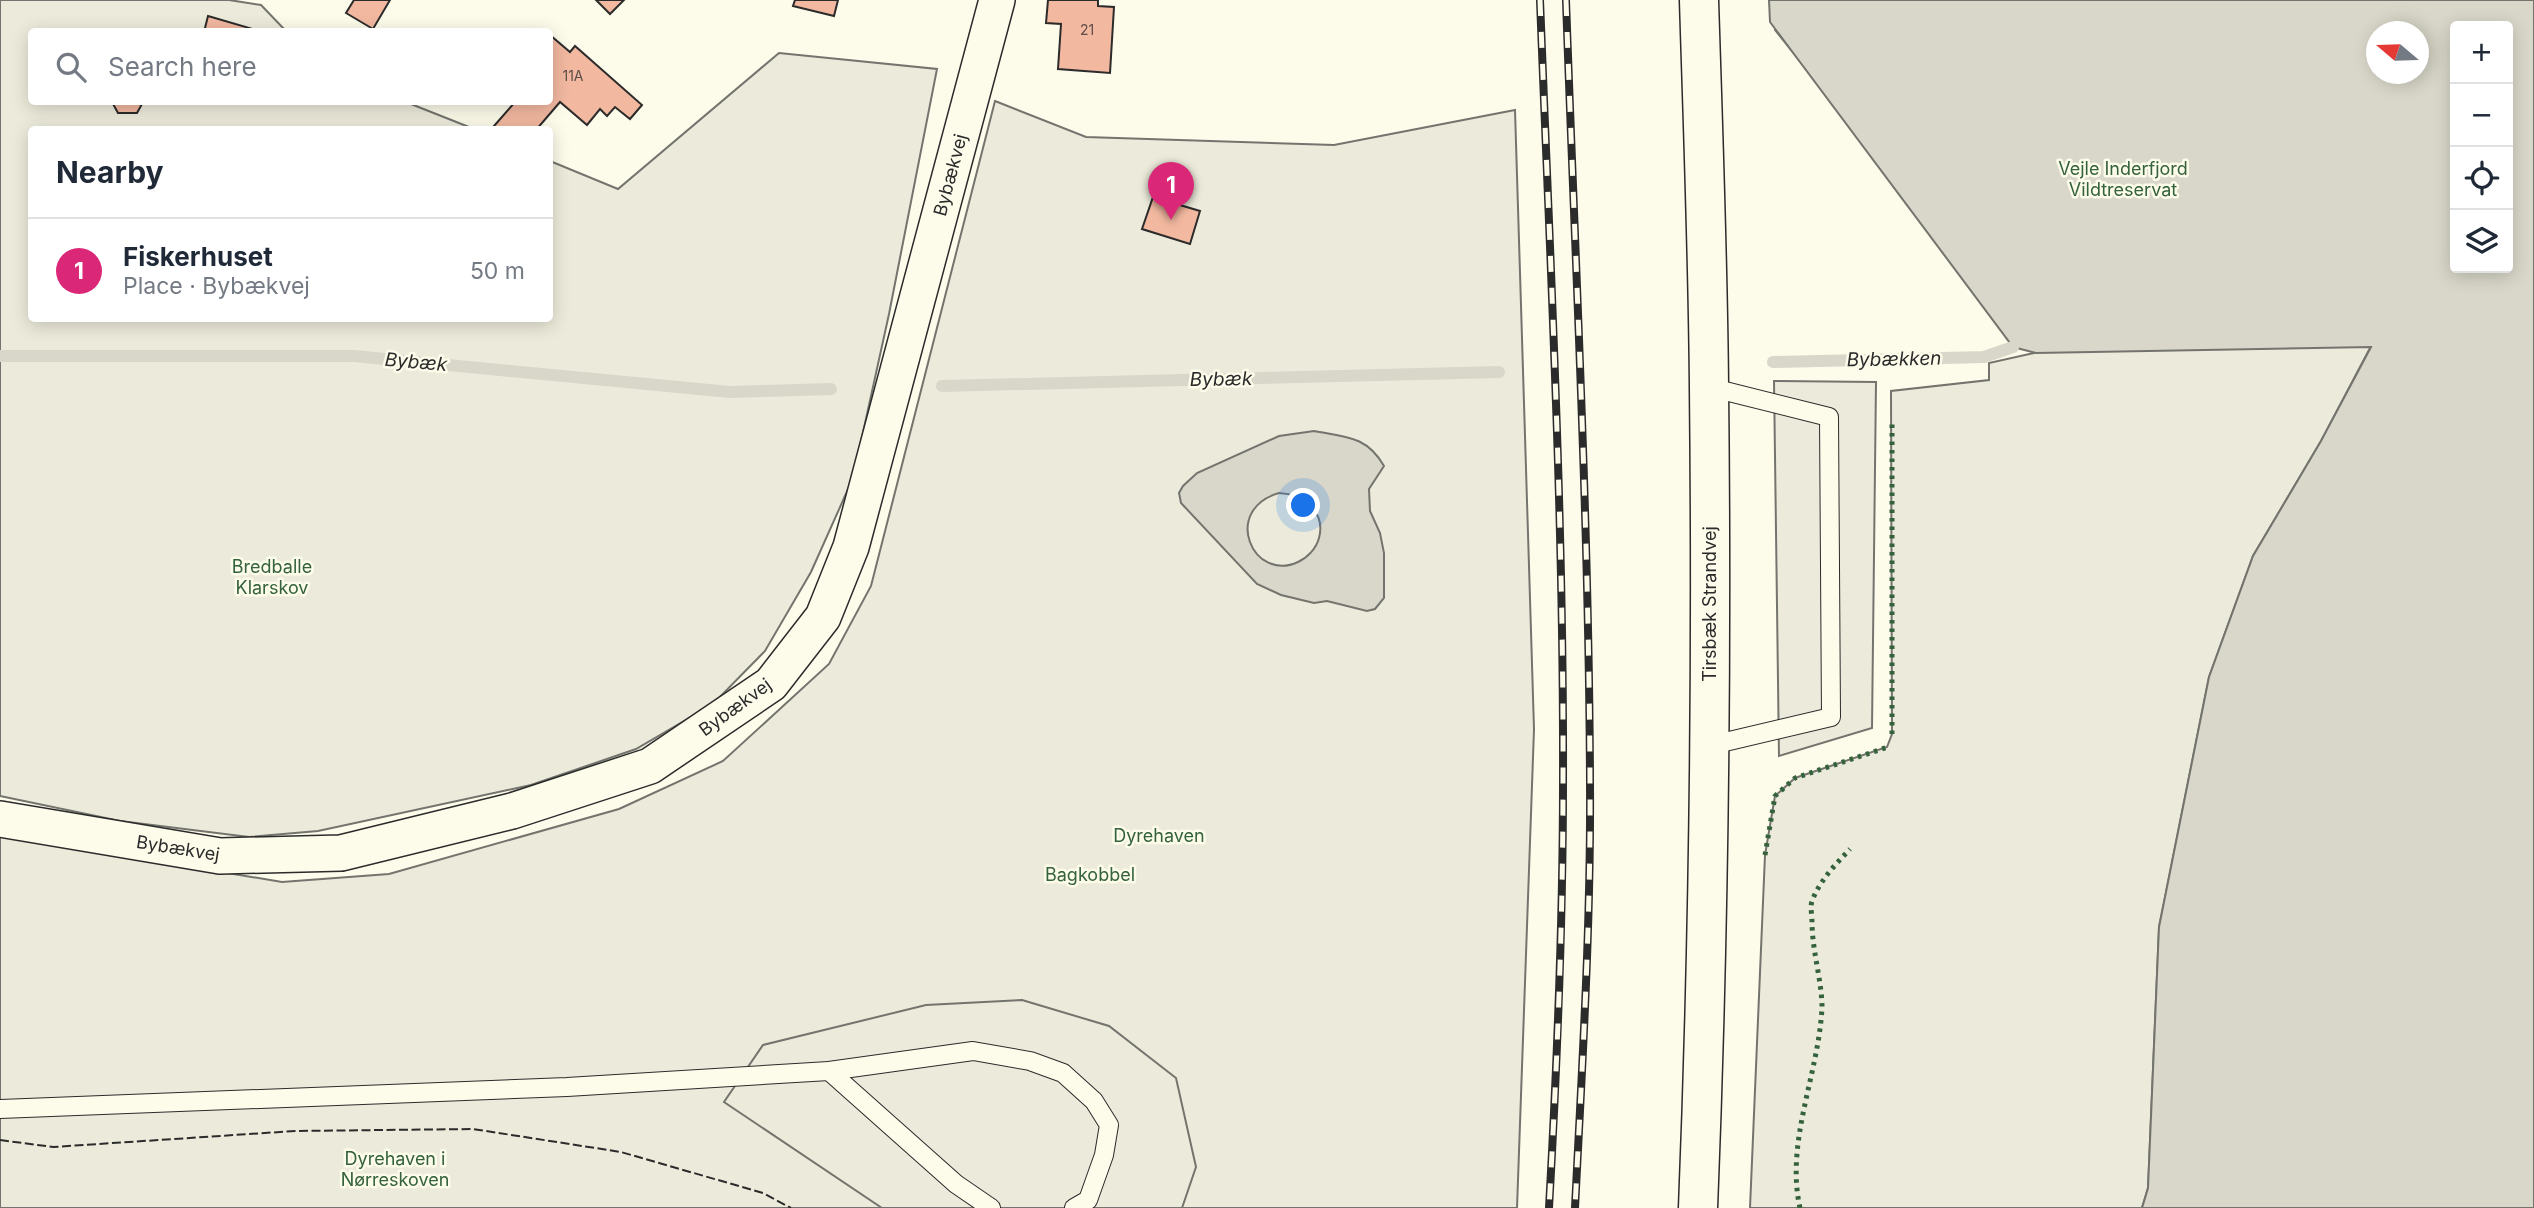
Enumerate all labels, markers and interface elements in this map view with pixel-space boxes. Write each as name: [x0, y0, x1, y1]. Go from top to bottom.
house number: 21: [1080, 21, 1094, 38]
north arrow: [2366, 21, 2429, 84]
map controls: [2450, 21, 2513, 273]
button: +: [2450, 21, 2513, 84]
search box: [28, 28, 553, 105]
icon: search: [52, 48, 90, 86]
text: Search here: [108, 51, 257, 82]
house number: 11A: [562, 67, 584, 84]
button: −: [2450, 84, 2513, 147]
street label: Bybækvej: [929, 132, 971, 218]
button: locate: [2450, 147, 2513, 210]
text: Nearby: [56, 154, 164, 190]
park label: Vejle Inderfjord Vildtreservat: [2058, 158, 2188, 200]
pin: 1: [1148, 162, 1194, 220]
button: layers: [2450, 210, 2513, 273]
text: Fiskerhuset: [123, 241, 273, 272]
text: 1: [74, 257, 84, 285]
text: 50 m: [470, 257, 525, 285]
text: Place · Bybækvej: [123, 272, 310, 300]
water label: Bybækken: [1846, 347, 1942, 371]
water label: Bybæk: [384, 348, 449, 376]
water label: Bybæk: [1189, 367, 1253, 391]
your location: [1286, 488, 1320, 522]
street label: Tirsbæk Strandvej: [1699, 526, 1720, 682]
park label: Bredballe Klarskov: [232, 556, 312, 598]
street label: Bybækvej: [695, 674, 775, 740]
park label: Dyrehaven: [1113, 825, 1205, 846]
street label: Bybækvej: [135, 831, 221, 865]
park label: Bagkobbel: [1045, 864, 1135, 885]
park label: Dyrehaven i Nørreskoven: [341, 1148, 449, 1190]

